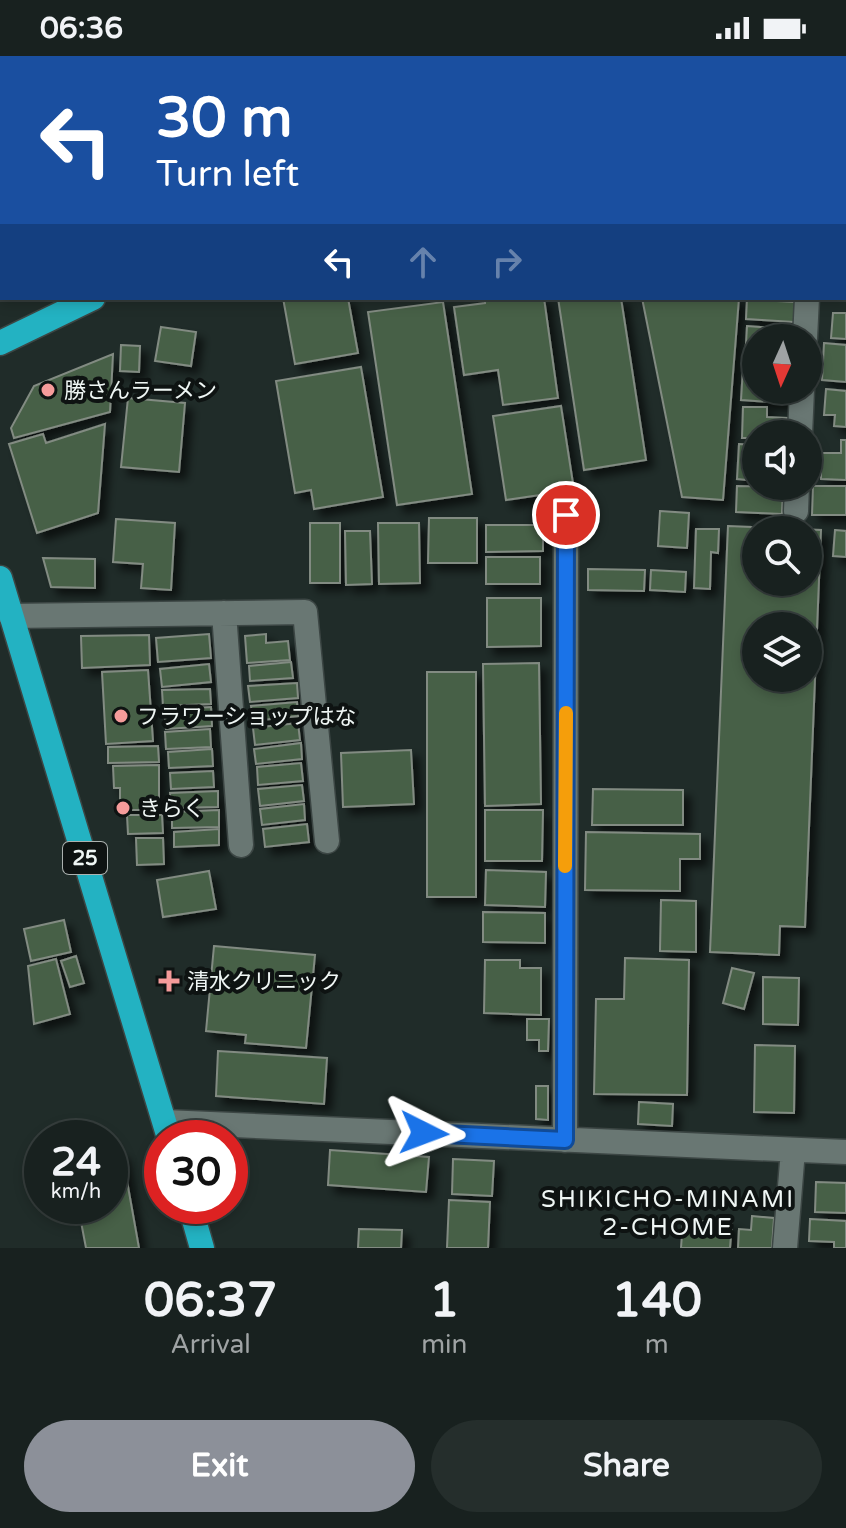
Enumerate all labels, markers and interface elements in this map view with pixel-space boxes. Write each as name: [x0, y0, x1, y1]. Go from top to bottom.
text: 06:36: [40, 10, 123, 47]
text: 30 m: [156, 85, 292, 152]
icon: left: [24, 88, 128, 192]
text: Turn left: [156, 153, 299, 196]
icon: left: [317, 240, 361, 284]
icon: ahead: [401, 240, 445, 284]
icon: right: [485, 240, 529, 284]
north arrow: [742, 324, 822, 404]
map controls: [742, 324, 822, 692]
place label: 勝さんラーメン: [64, 378, 217, 404]
marker: 勝さんラーメン: [39, 381, 57, 399]
button: sound: [742, 420, 822, 500]
pin: [532, 481, 600, 549]
icon: arrive: [544, 493, 588, 537]
button: search: [742, 516, 822, 596]
button: layers: [742, 612, 822, 692]
place label: フラワーショップはな: [137, 704, 357, 730]
marker: フラワーショップはな: [112, 707, 130, 725]
place label: きらく: [139, 796, 205, 822]
marker: きらく: [114, 799, 132, 817]
road number: 25: [63, 842, 107, 874]
place label: 清水クリニック: [187, 969, 341, 995]
marker: 清水クリニック: [158, 970, 180, 992]
position arrow: [382, 1091, 466, 1175]
speed limit sign: 30: [144, 1120, 248, 1224]
text: 24: [51, 1138, 101, 1186]
text: km/h: [51, 1180, 101, 1204]
district label: SHIKICHO-MINAMI 2-CHOME: [541, 1185, 795, 1242]
text: 06:37: [144, 1272, 277, 1330]
text: 1: [429, 1272, 459, 1330]
text: 140: [611, 1272, 702, 1330]
text: Arrival: [170, 1329, 251, 1360]
text: min: [421, 1329, 467, 1360]
text: m: [645, 1329, 669, 1360]
button: Exit: [24, 1420, 415, 1512]
button: Share: [431, 1420, 822, 1512]

